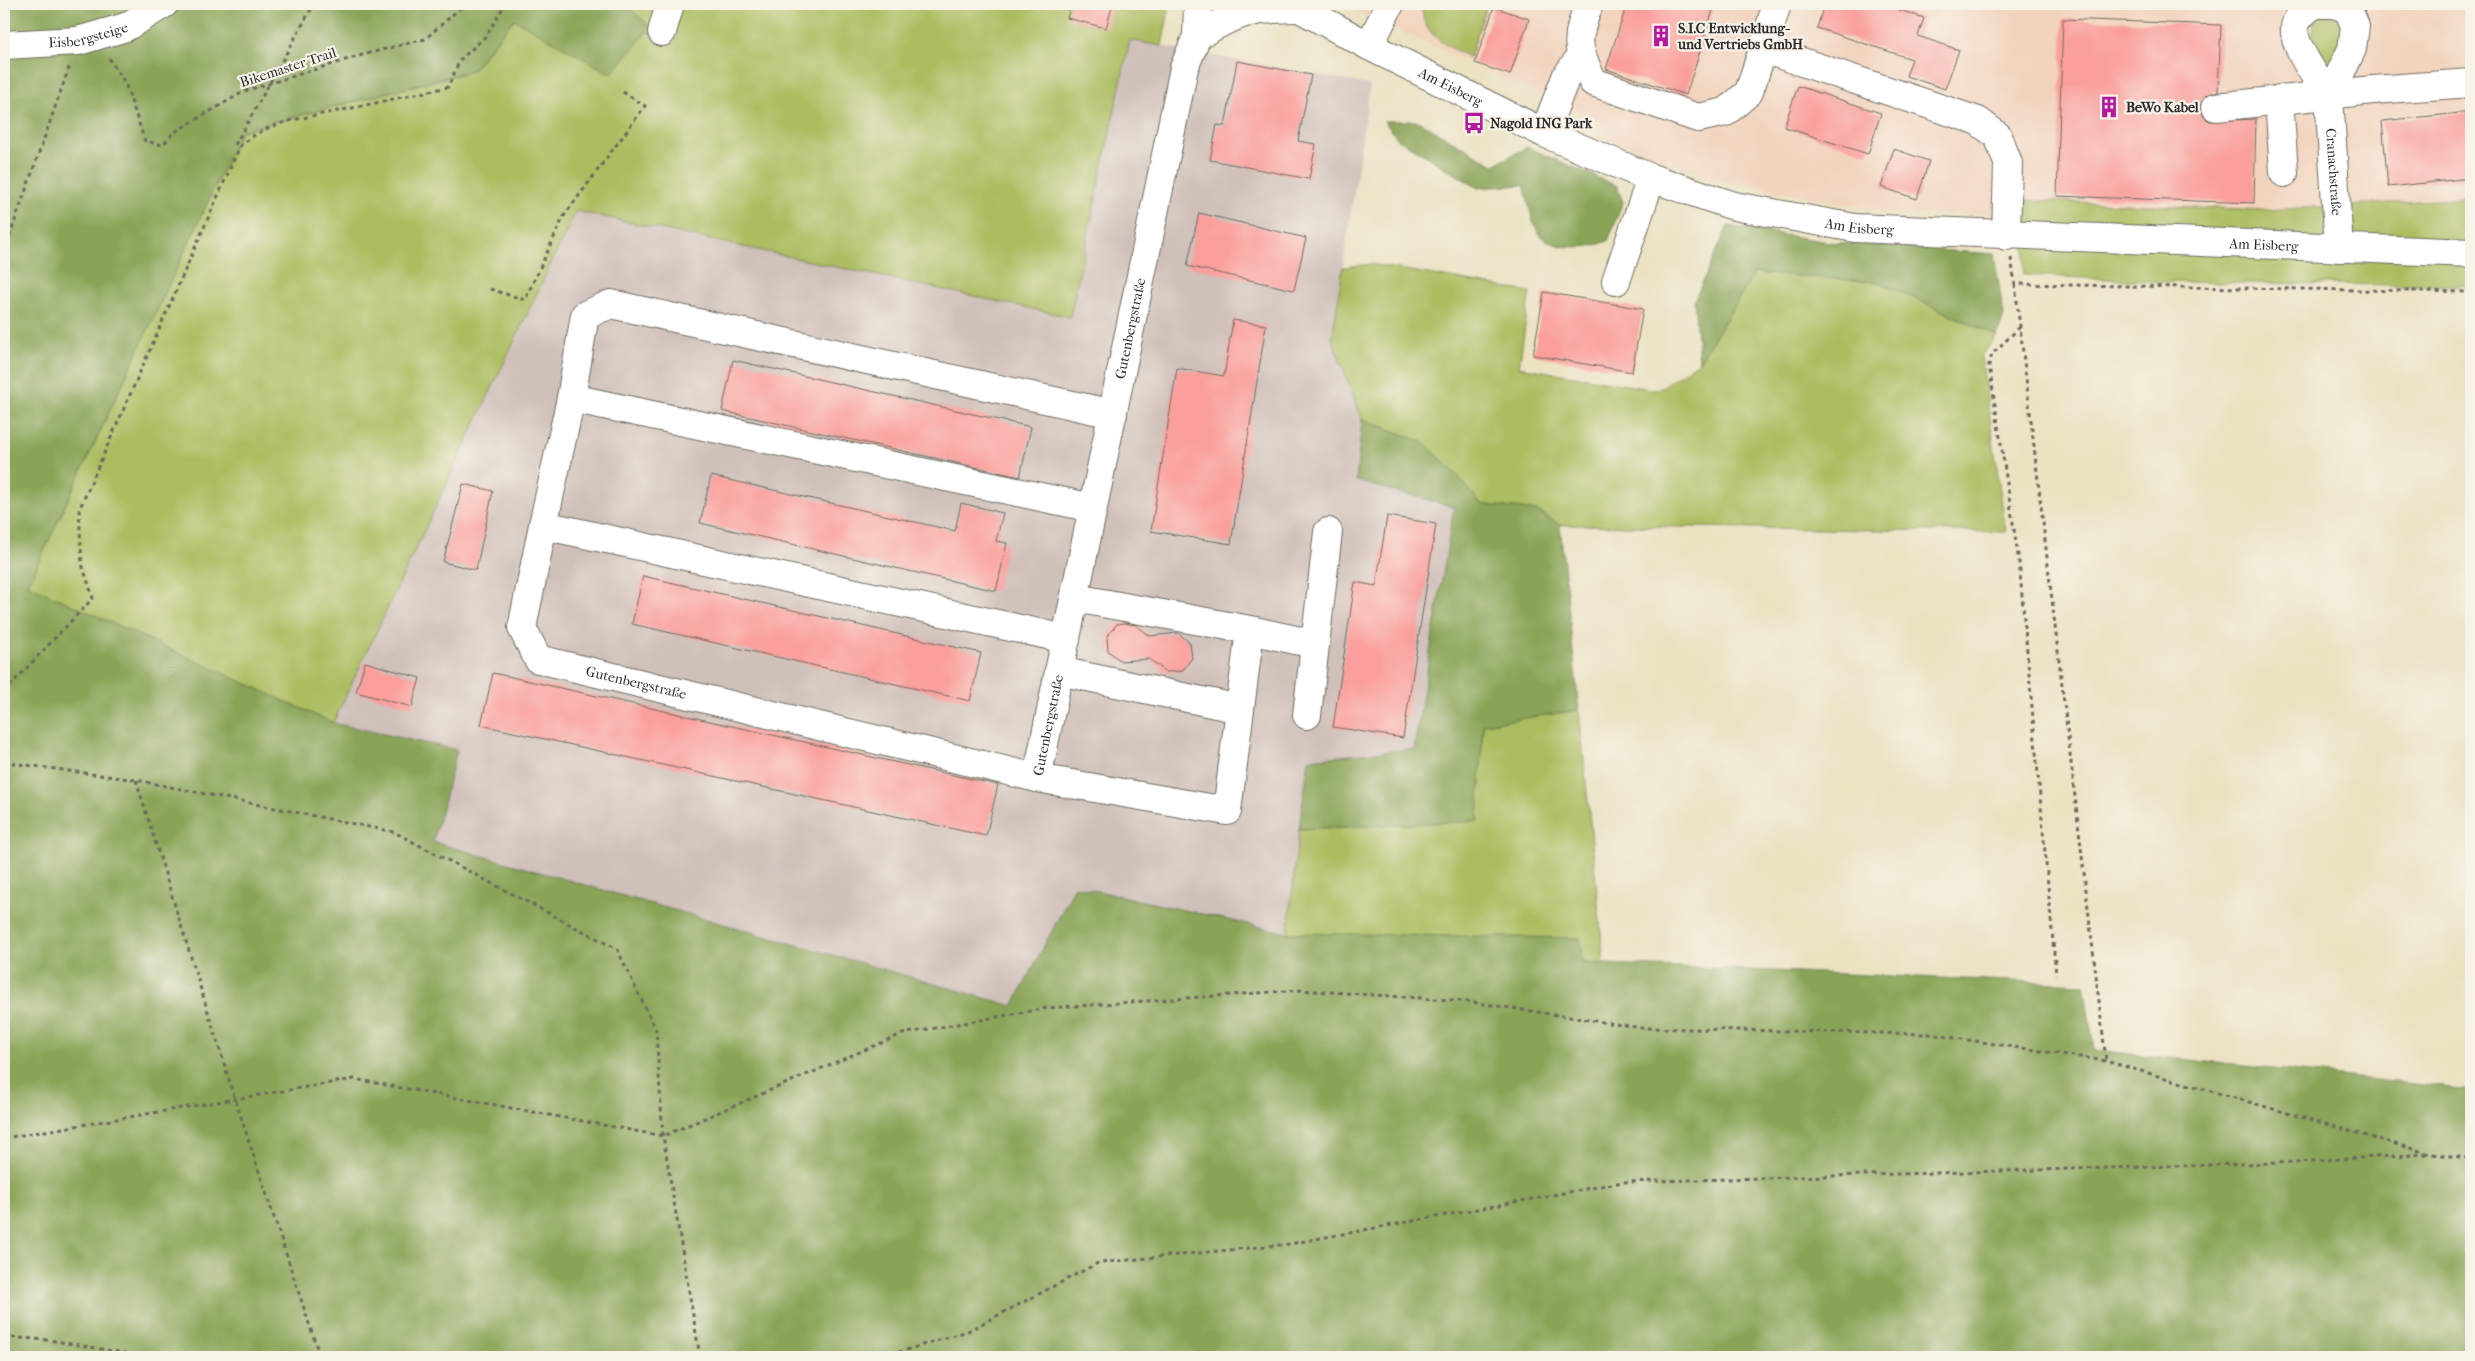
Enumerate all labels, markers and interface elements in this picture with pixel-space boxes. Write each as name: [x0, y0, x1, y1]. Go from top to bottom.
street label: Eisbergsteige: [48, 19, 130, 52]
place label: S.I.C Entwicklung- und Vertriebs GmbH: [1677, 20, 1803, 53]
building icon: S.I.C Entwicklung- und Vertriebs GmbH: [1648, 23, 1674, 49]
street label: Bikemaster Trail: [238, 44, 339, 91]
street label: Am Eisberg: [1415, 64, 1486, 110]
building icon: BeWo Kabel: [2096, 94, 2122, 120]
place label: BeWo Kabel: [2126, 99, 2199, 116]
bus stop icon: Nagold ING Park: [1461, 110, 1487, 136]
place label: Nagold ING Park: [1490, 115, 1593, 132]
street label: Cranachstraße: [2322, 128, 2345, 216]
street label: Am Eisberg: [1822, 215, 1895, 239]
street label: Am Eisberg: [2228, 235, 2299, 255]
street label: Gutenbergstraße: [1112, 277, 1149, 381]
street label: Gutenbergstraße: [584, 663, 688, 703]
street label: Gutenbergstraße: [1030, 673, 1067, 777]

